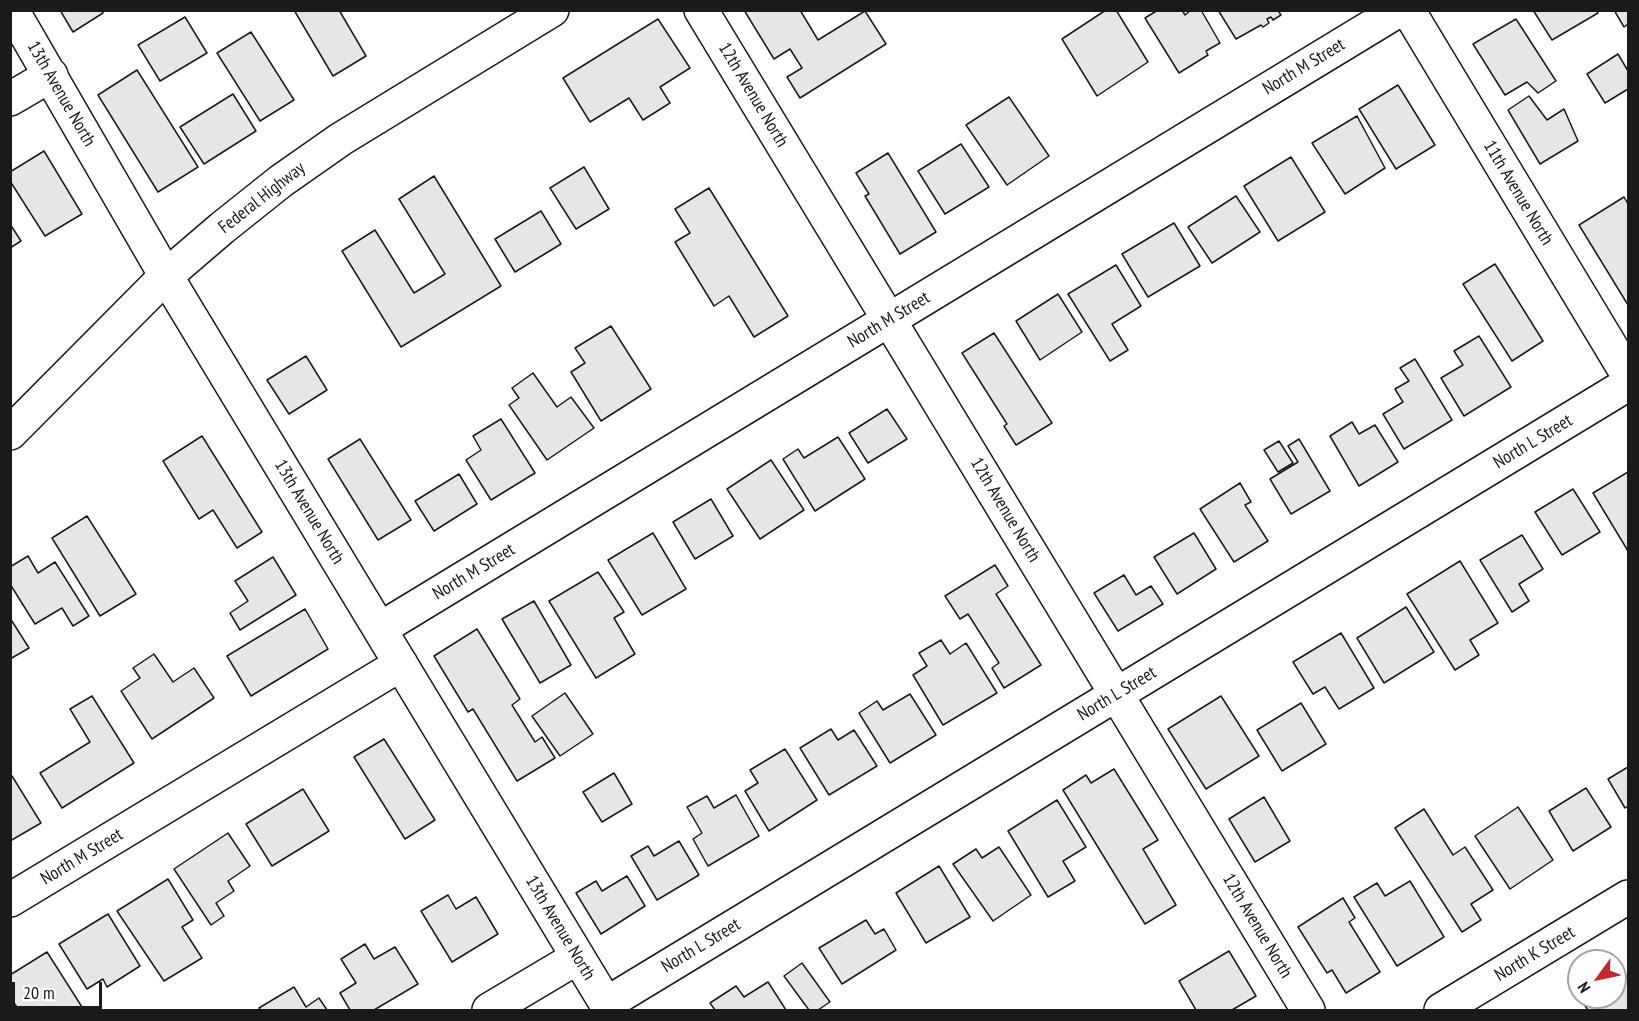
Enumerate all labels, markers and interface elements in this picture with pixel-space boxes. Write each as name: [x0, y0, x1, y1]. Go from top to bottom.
street label: North M Street: [1259, 34, 1349, 100]
street label: 13th Avenue North: [22, 38, 100, 150]
street label: 12th Avenue North: [713, 39, 793, 151]
street label: 11th Avenue North: [1478, 137, 1558, 249]
street label: Federal Highway: [214, 157, 310, 239]
street label: North M Street: [844, 287, 934, 353]
street label: North L Street: [1490, 410, 1576, 474]
street label: 12th Avenue North: [965, 454, 1045, 566]
street label: 13th Avenue North: [269, 456, 349, 568]
street label: North M Street: [429, 539, 519, 605]
street label: North L Street: [1074, 662, 1160, 726]
street label: North M Street: [37, 824, 127, 890]
street label: 12th Avenue North: [1217, 870, 1297, 982]
street label: 13th Avenue North: [520, 872, 600, 984]
street label: North L Street: [658, 914, 744, 978]
street label: North K Street: [1491, 922, 1579, 986]
north arrow: [1567, 949, 1627, 1009]
scale bar: [15, 970, 105, 1008]
text: N: [1573, 979, 1594, 997]
text: 20 m: [23, 981, 55, 1004]

